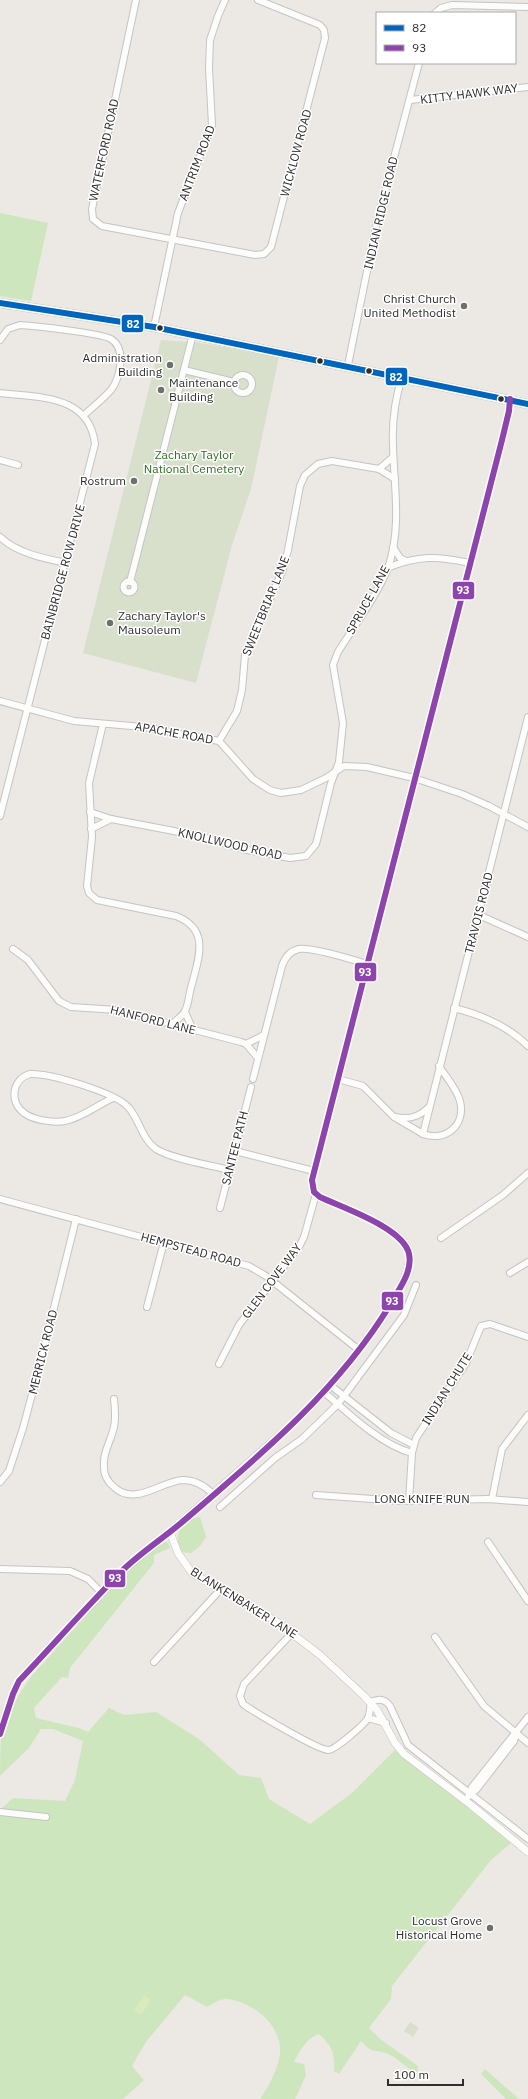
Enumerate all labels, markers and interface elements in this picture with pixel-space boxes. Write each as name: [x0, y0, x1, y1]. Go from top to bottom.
legend: [376, 12, 516, 64]
text: 82: [412, 20, 426, 35]
text: 93: [412, 40, 426, 55]
street label: KITTY HAWK WAY: [419, 80, 519, 107]
street label: WATERFORD ROAD: [85, 97, 122, 202]
street label: WICKLOW ROAD: [277, 108, 314, 198]
street label: ANTRIM ROAD: [175, 123, 218, 203]
street label: INDIAN RIDGE ROAD: [360, 155, 401, 271]
place label: Christ Church United Methodist: [363, 291, 456, 320]
marker: Christ Church United Methodist: [459, 301, 469, 311]
line badge: 82: [121, 314, 144, 333]
text: 82: [126, 317, 140, 331]
unlabelled marker: [155, 323, 165, 333]
place label: Administration Building: [83, 350, 163, 379]
unlabelled marker: [315, 356, 325, 366]
marker: Administration Building: [165, 360, 175, 370]
unlabelled marker: [364, 366, 374, 376]
line badge: 82: [385, 367, 408, 386]
text: 82: [389, 370, 403, 384]
place label: Maintenance Building: [169, 375, 239, 404]
marker: Maintenance Building: [156, 385, 166, 395]
unlabelled marker: [496, 394, 506, 404]
park label: Zachary Taylor National Cemetery: [144, 447, 244, 476]
place label: Rostrum: [80, 473, 126, 488]
marker: Rostrum: [129, 476, 139, 486]
street label: BAINBRIDGE ROW DRIVE: [37, 502, 88, 641]
street label: SWEETBRIAR LANE: [239, 554, 292, 658]
street label: SPRUCE LANE: [342, 563, 393, 637]
line badge: 93: [452, 581, 475, 600]
text: 93: [456, 583, 470, 597]
place label: Zachary Taylor's Mausoleum: [118, 608, 206, 637]
marker: Zachary Taylor's Mausoleum: [105, 618, 115, 628]
street label: APACHE ROAD: [134, 718, 214, 747]
street label: KNOLLWOOD ROAD: [177, 824, 284, 863]
street label: TRAVOIS ROAD: [461, 870, 496, 955]
line badge: 93: [354, 962, 377, 982]
text: 93: [358, 965, 372, 979]
street label: HANFORD LANE: [109, 1002, 197, 1037]
street label: SANTEE PATH: [218, 1109, 251, 1186]
street label: HEMPSTEAD ROAD: [139, 1229, 243, 1270]
street label: GLEN COVE WAY: [238, 1240, 305, 1321]
line badge: 93: [381, 1291, 404, 1311]
text: 93: [385, 1294, 399, 1308]
street label: MERRICK ROAD: [25, 1308, 60, 1396]
street label: INDIAN CHUTE: [418, 1350, 475, 1428]
street label: LONG KNIFE RUN: [374, 1491, 470, 1506]
street label: BLANKENBAKER LANE: [188, 1564, 301, 1642]
line badge: 93: [104, 1569, 126, 1588]
text: 93: [108, 1571, 122, 1585]
place label: Locust Grove Historical Home: [396, 1913, 482, 1942]
marker: Locust Grove Historical Home: [485, 1923, 495, 1933]
scale bar: [388, 2061, 463, 2087]
text: 100 m: [394, 2067, 429, 2082]

